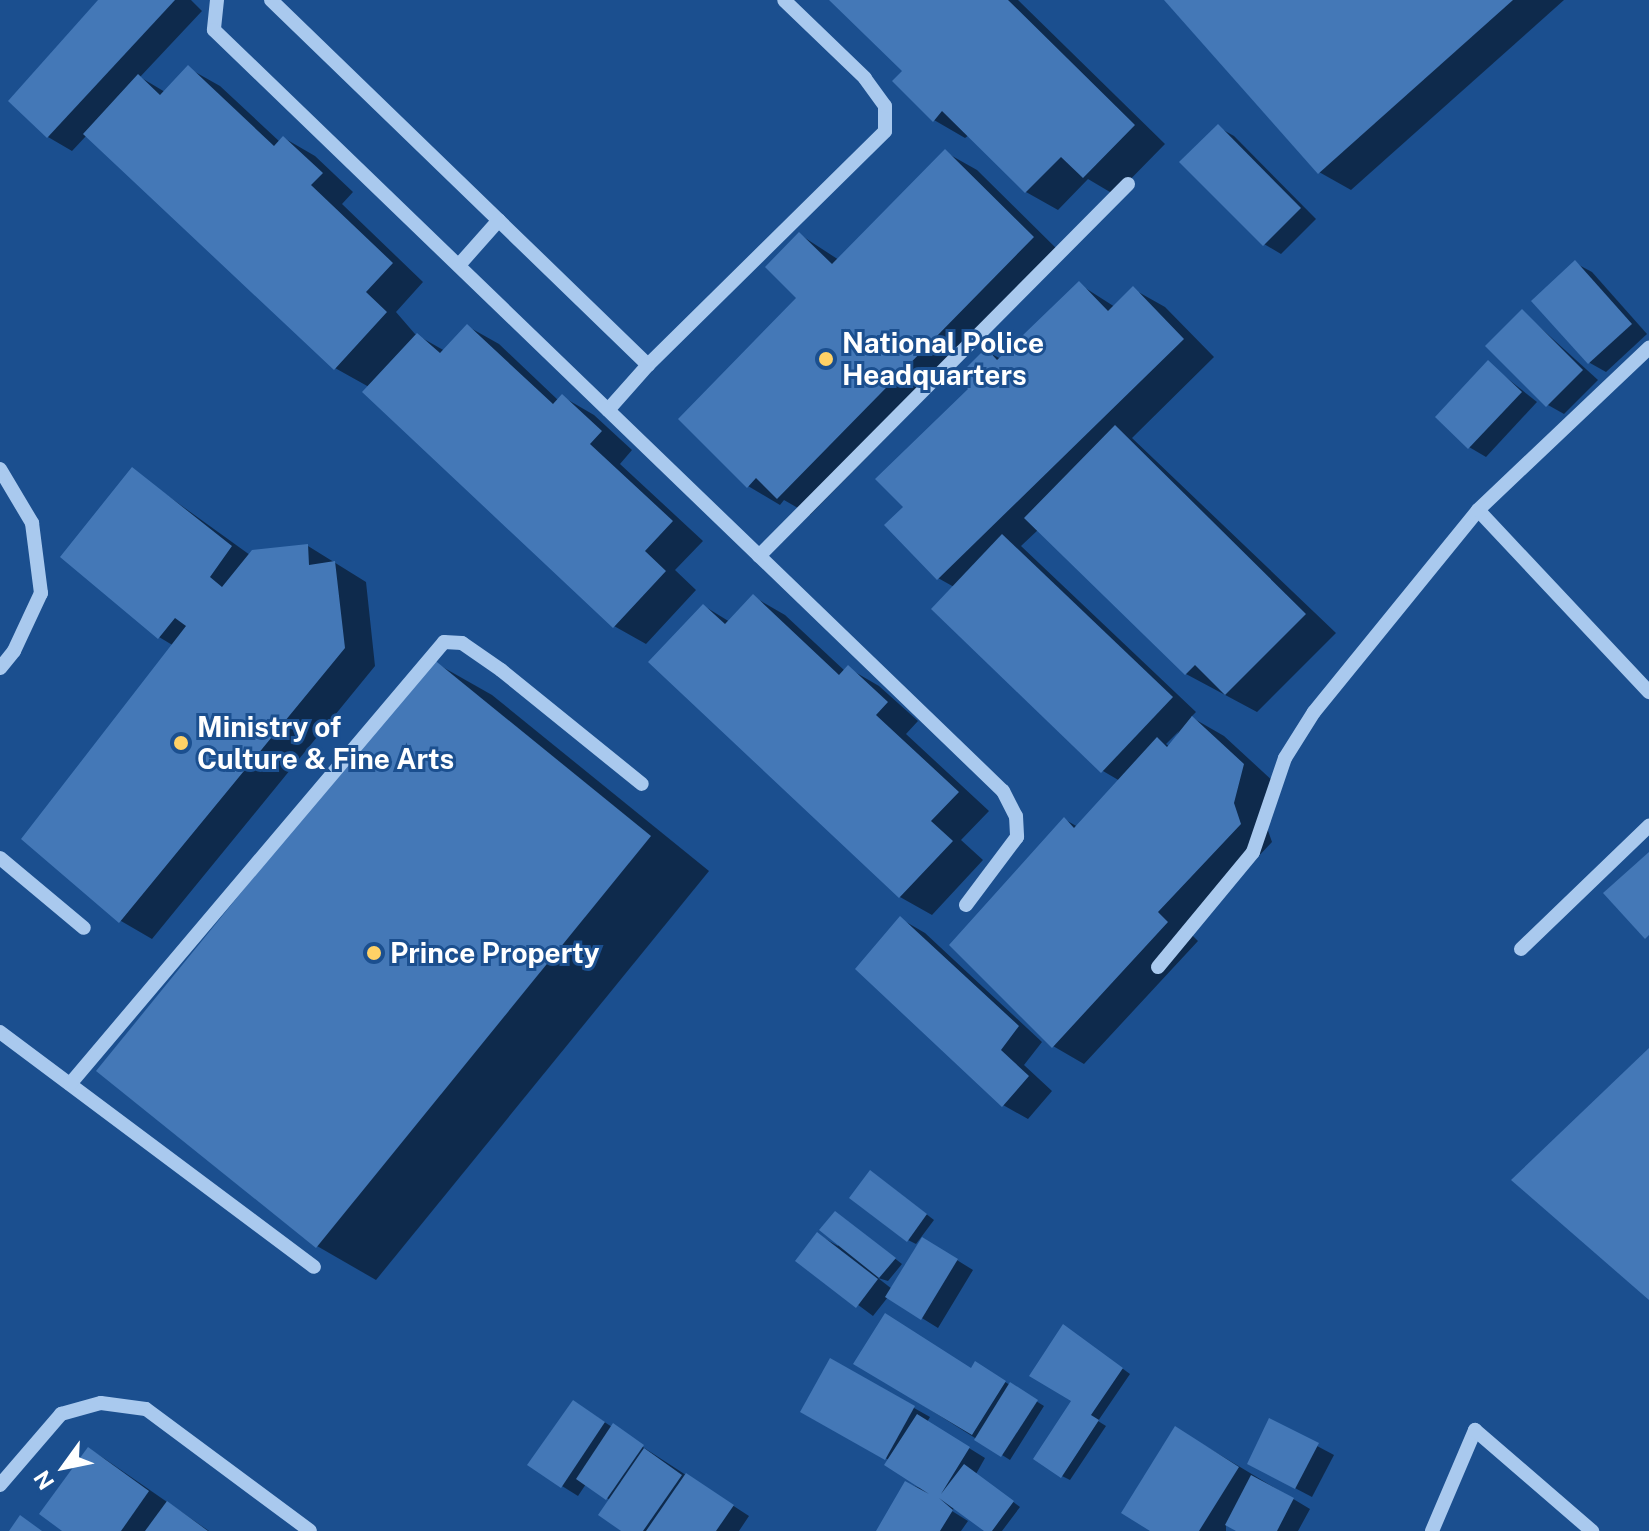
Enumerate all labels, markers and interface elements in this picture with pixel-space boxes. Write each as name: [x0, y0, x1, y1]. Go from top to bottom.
place label: National Police Headquarters: [842, 326, 1044, 392]
marker: National Police Headquarters: [817, 350, 835, 368]
place label: Ministry of Culture & Fine Arts: [197, 710, 454, 776]
marker: Ministry of Culture & Fine Arts: [172, 734, 190, 752]
place label: Prince Property: [390, 936, 600, 970]
marker: Prince Property: [365, 944, 383, 962]
north arrow: [24, 1427, 104, 1507]
text: N: [28, 1466, 59, 1494]

